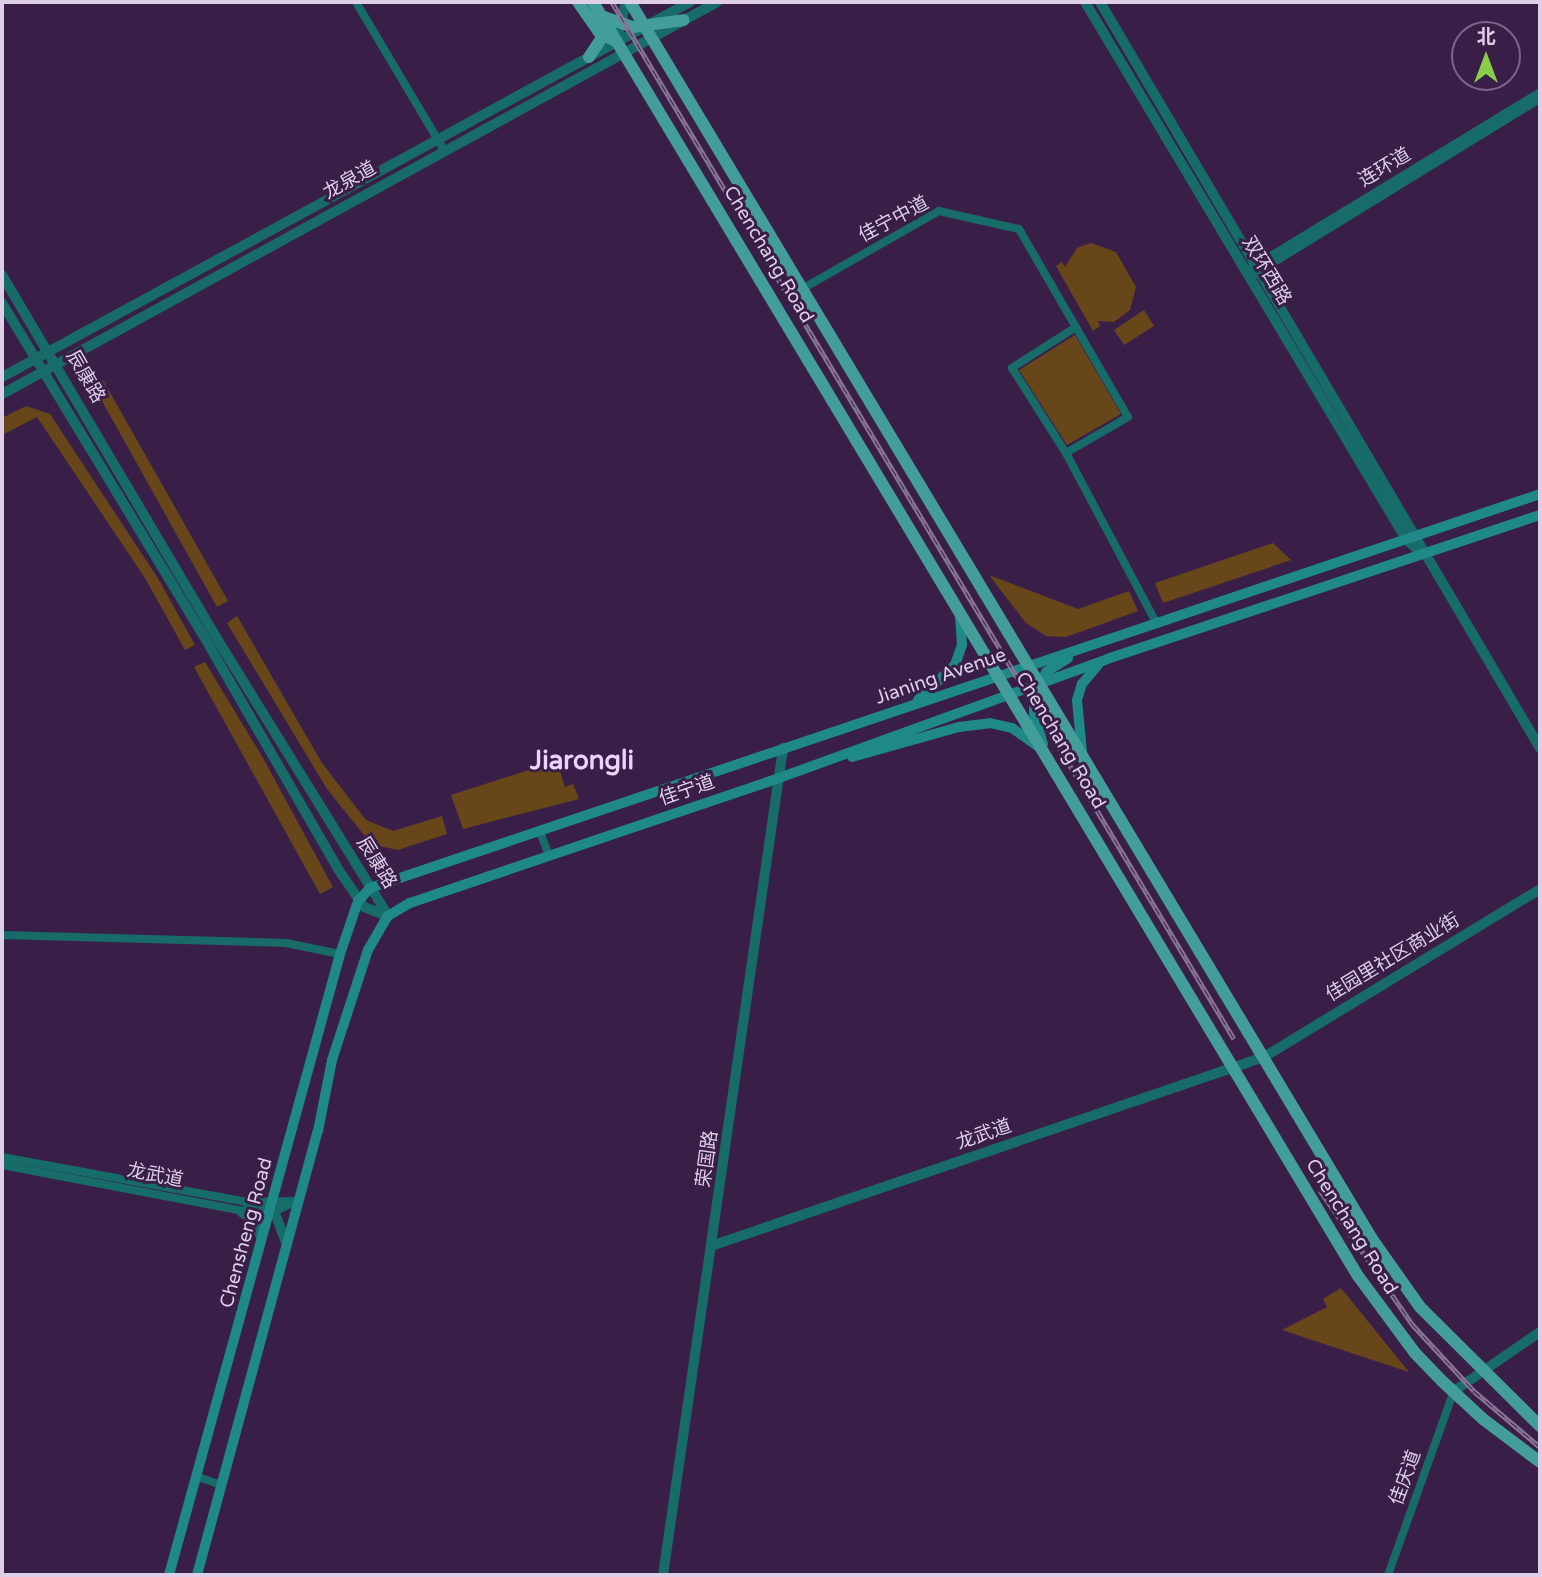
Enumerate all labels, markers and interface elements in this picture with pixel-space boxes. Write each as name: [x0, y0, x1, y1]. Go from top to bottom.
north arrow: [1451, 21, 1521, 91]
text: 北: [1476, 26, 1496, 48]
street label: 连环道: [1355, 144, 1415, 192]
street label: 龙泉道: [320, 157, 380, 205]
street label: Chenchang Road: [718, 182, 818, 328]
street label: 佳宁中道: [855, 192, 933, 248]
street label: 双环西路: [1237, 233, 1295, 309]
street label: 辰康路: [61, 347, 109, 407]
street label: Jianing Avenue: [872, 644, 1010, 710]
street label: Chenchang Road: [1010, 668, 1110, 814]
district label: Jiarongli: [530, 745, 634, 777]
street label: 佳宁道: [656, 771, 718, 811]
street label: 辰康路: [351, 833, 401, 893]
street label: 佳园里社区商业街: [1322, 909, 1464, 1007]
street label: 龙武道: [953, 1115, 1015, 1155]
street label: 荣国路: [693, 1129, 723, 1189]
street label: Chensheng Road: [216, 1155, 278, 1311]
street label: Chenchang Road: [1300, 1155, 1402, 1299]
street label: 龙武道: [125, 1159, 185, 1193]
street label: 佳庆道: [1386, 1447, 1426, 1509]

